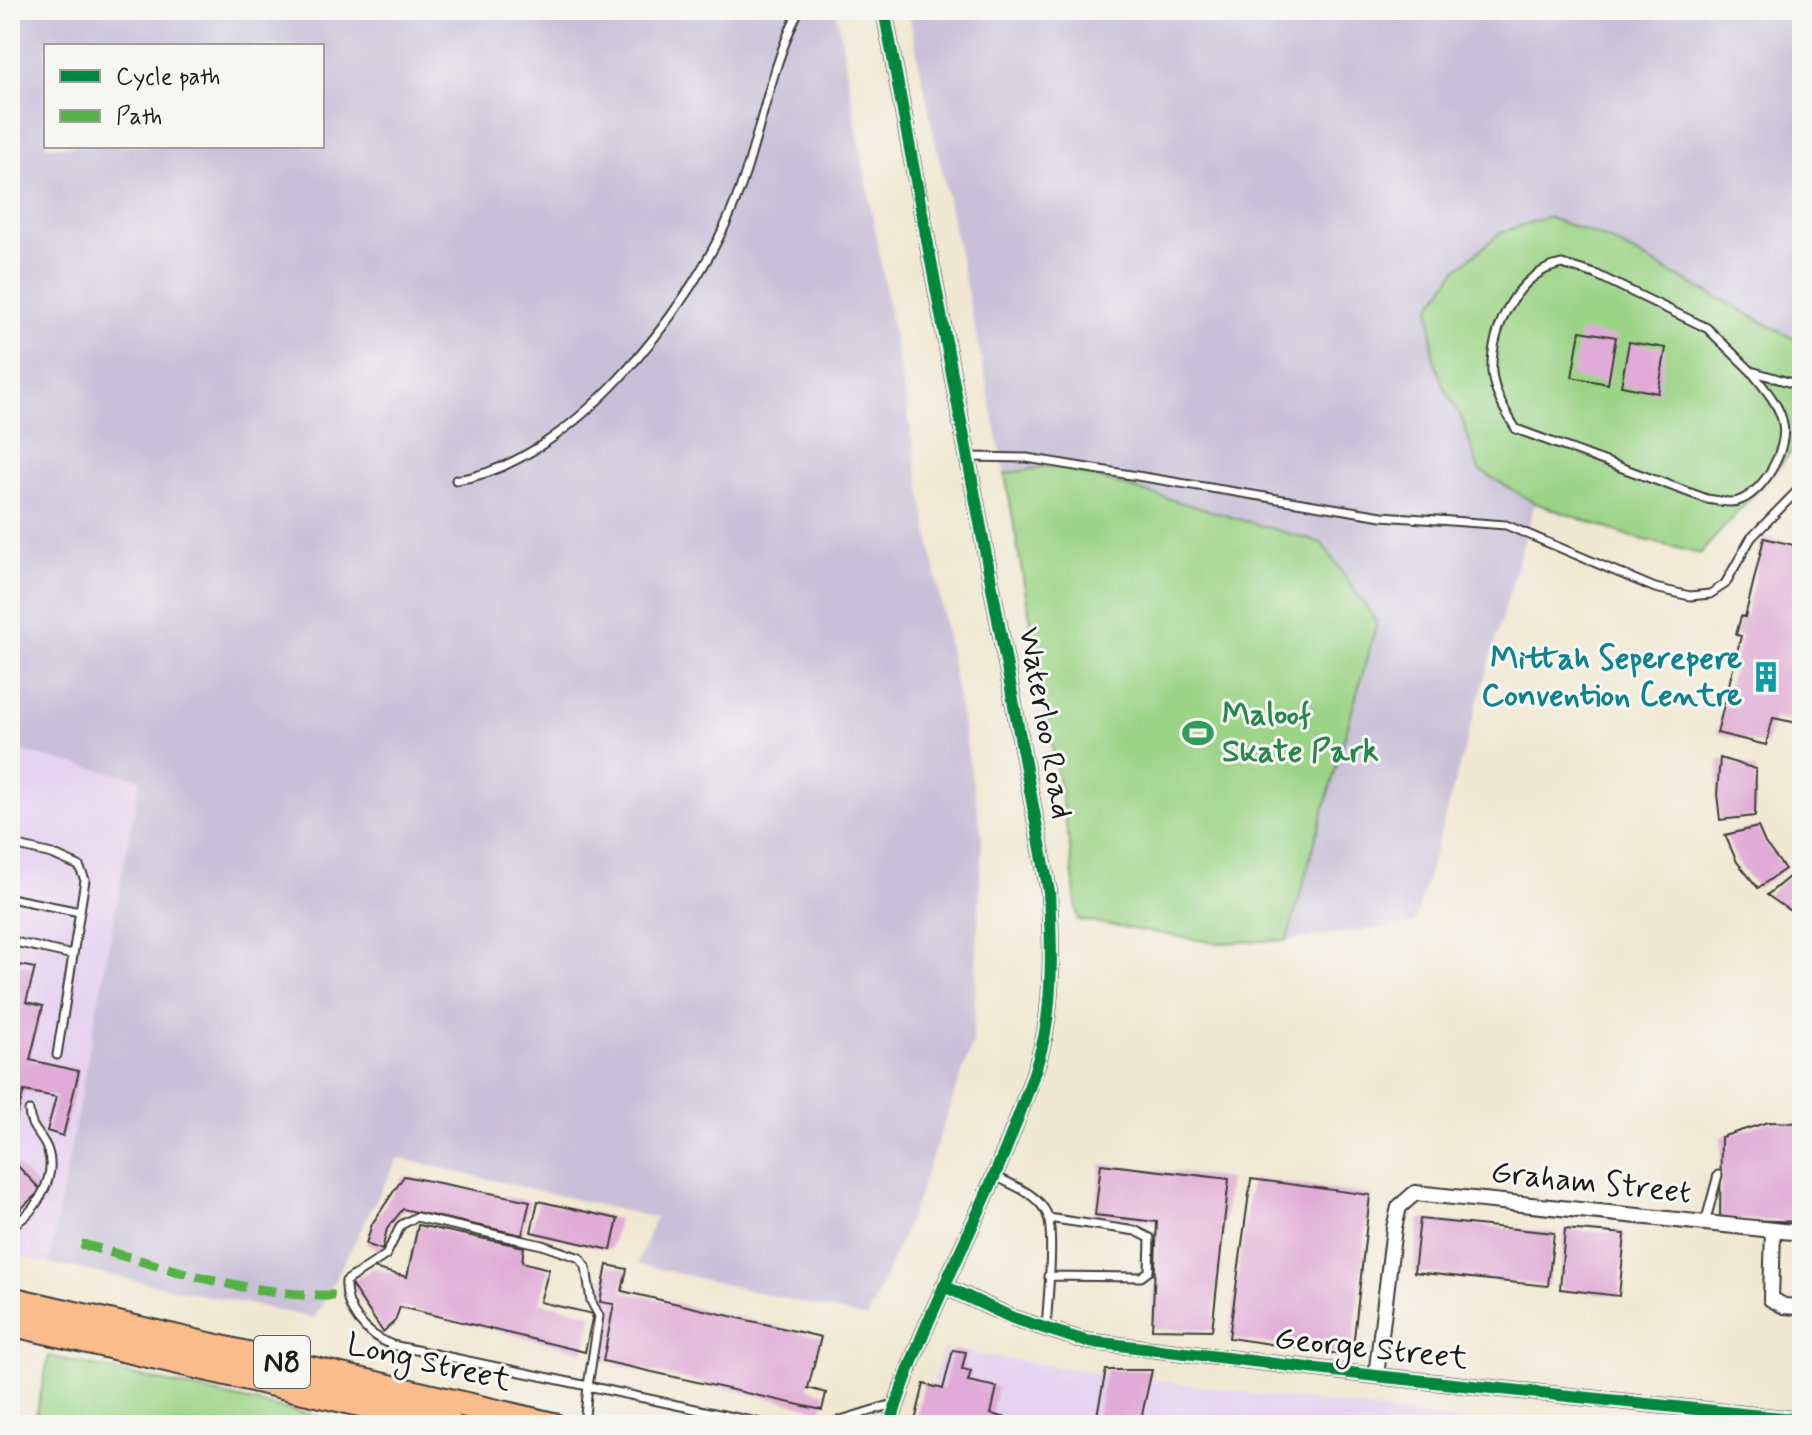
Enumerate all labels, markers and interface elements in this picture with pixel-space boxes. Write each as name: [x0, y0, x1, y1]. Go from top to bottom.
legend: [44, 44, 324, 148]
text: Cycle path: [116, 62, 221, 93]
text: Path: [116, 102, 162, 133]
street label: Waterloo Road: [1007, 624, 1083, 822]
place label: Mittah Seperepere Convention Centre: [1481, 638, 1742, 717]
building icon: Mittah Seperepere Convention Centre: [1749, 660, 1783, 694]
place label: Maloof Skate Park: [1222, 694, 1379, 773]
sports icon: Maloof Skate Park: [1181, 716, 1215, 750]
street label: Graham Street: [1489, 1152, 1693, 1214]
street label: George Street: [1272, 1318, 1470, 1382]
street label: Long Street: [342, 1324, 515, 1404]
road number: N8: [254, 1336, 310, 1388]

